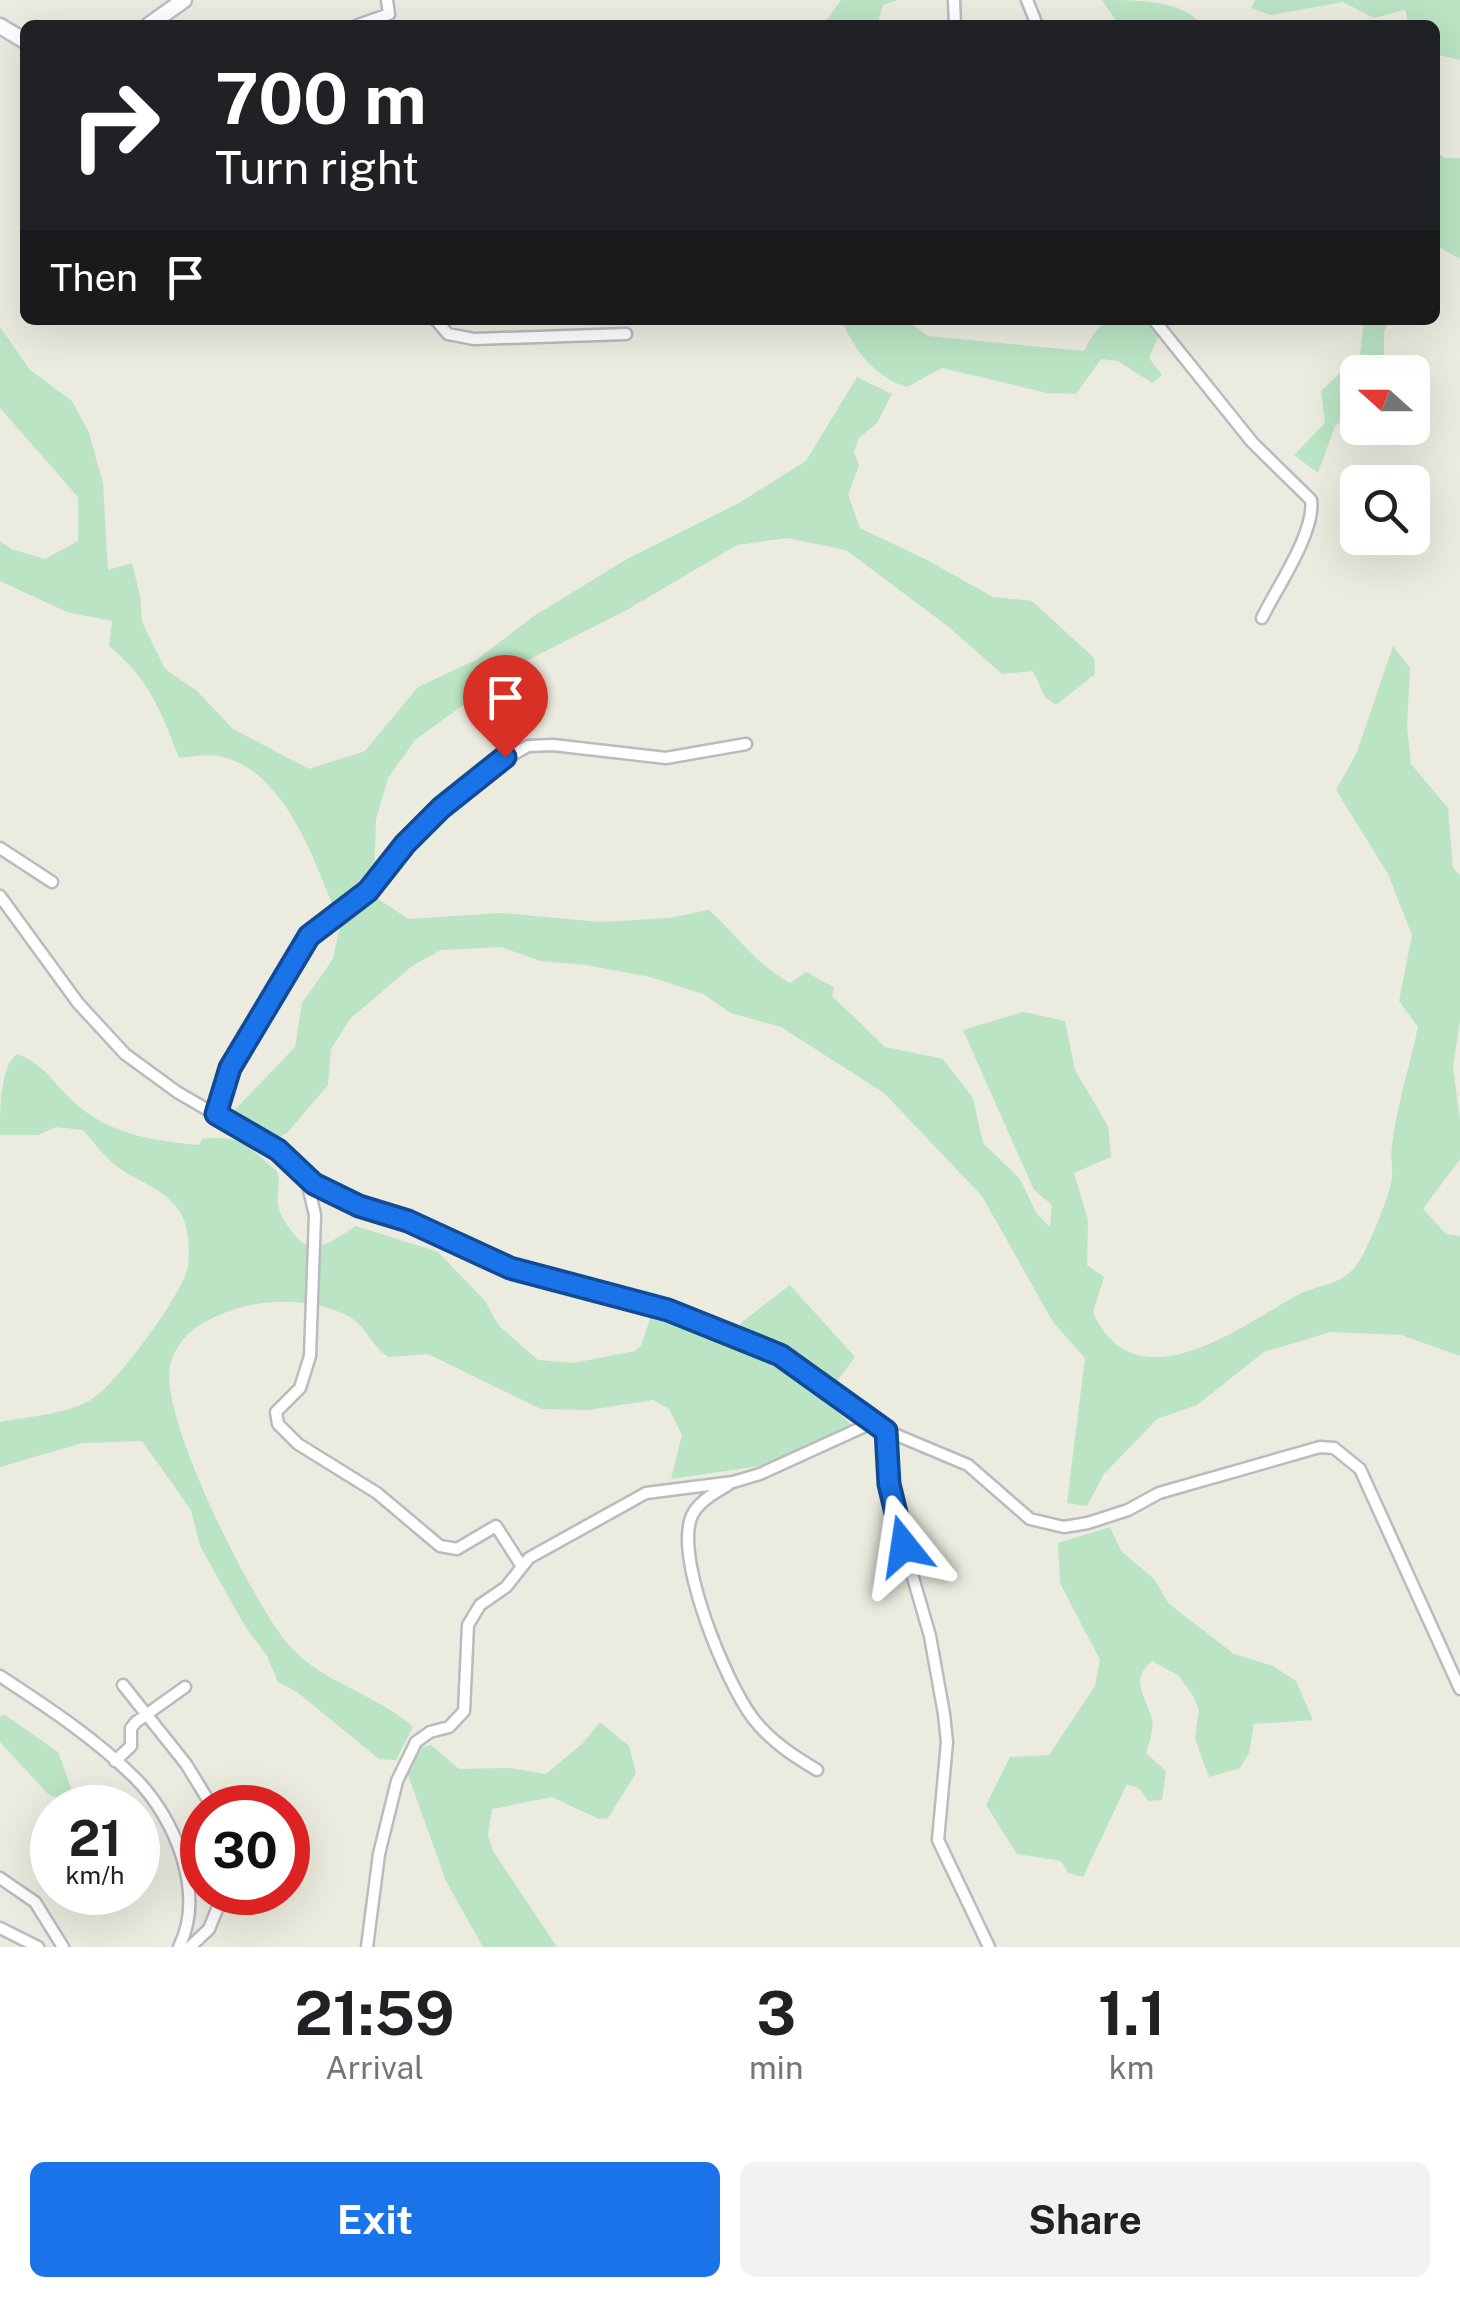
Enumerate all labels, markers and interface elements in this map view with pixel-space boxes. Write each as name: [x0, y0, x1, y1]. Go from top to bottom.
text: 700 m: [215, 57, 427, 140]
icon: right: [50, 60, 180, 190]
text: Turn right: [215, 141, 419, 194]
icon: arrive: [158, 250, 213, 305]
text: Then: [50, 255, 138, 300]
north arrow: [1340, 355, 1430, 445]
map controls: [1340, 355, 1430, 555]
button: search: [1340, 465, 1430, 555]
pin: [463, 655, 548, 758]
icon: arrive: [478, 670, 533, 725]
position arrow: [852, 1494, 956, 1598]
speed limit sign: 30: [180, 1785, 310, 1915]
text: 21: [68, 1808, 122, 1867]
text: km/h: [66, 1860, 124, 1890]
text: 21:59: [295, 1978, 455, 2049]
text: 3: [756, 1978, 796, 2049]
text: 1.1: [1098, 1978, 1165, 2049]
text: Arrival: [325, 2049, 424, 2086]
text: min: [749, 2049, 803, 2086]
text: km: [1109, 2049, 1155, 2086]
button: Exit: [30, 2162, 720, 2277]
button: Share: [740, 2162, 1430, 2277]

